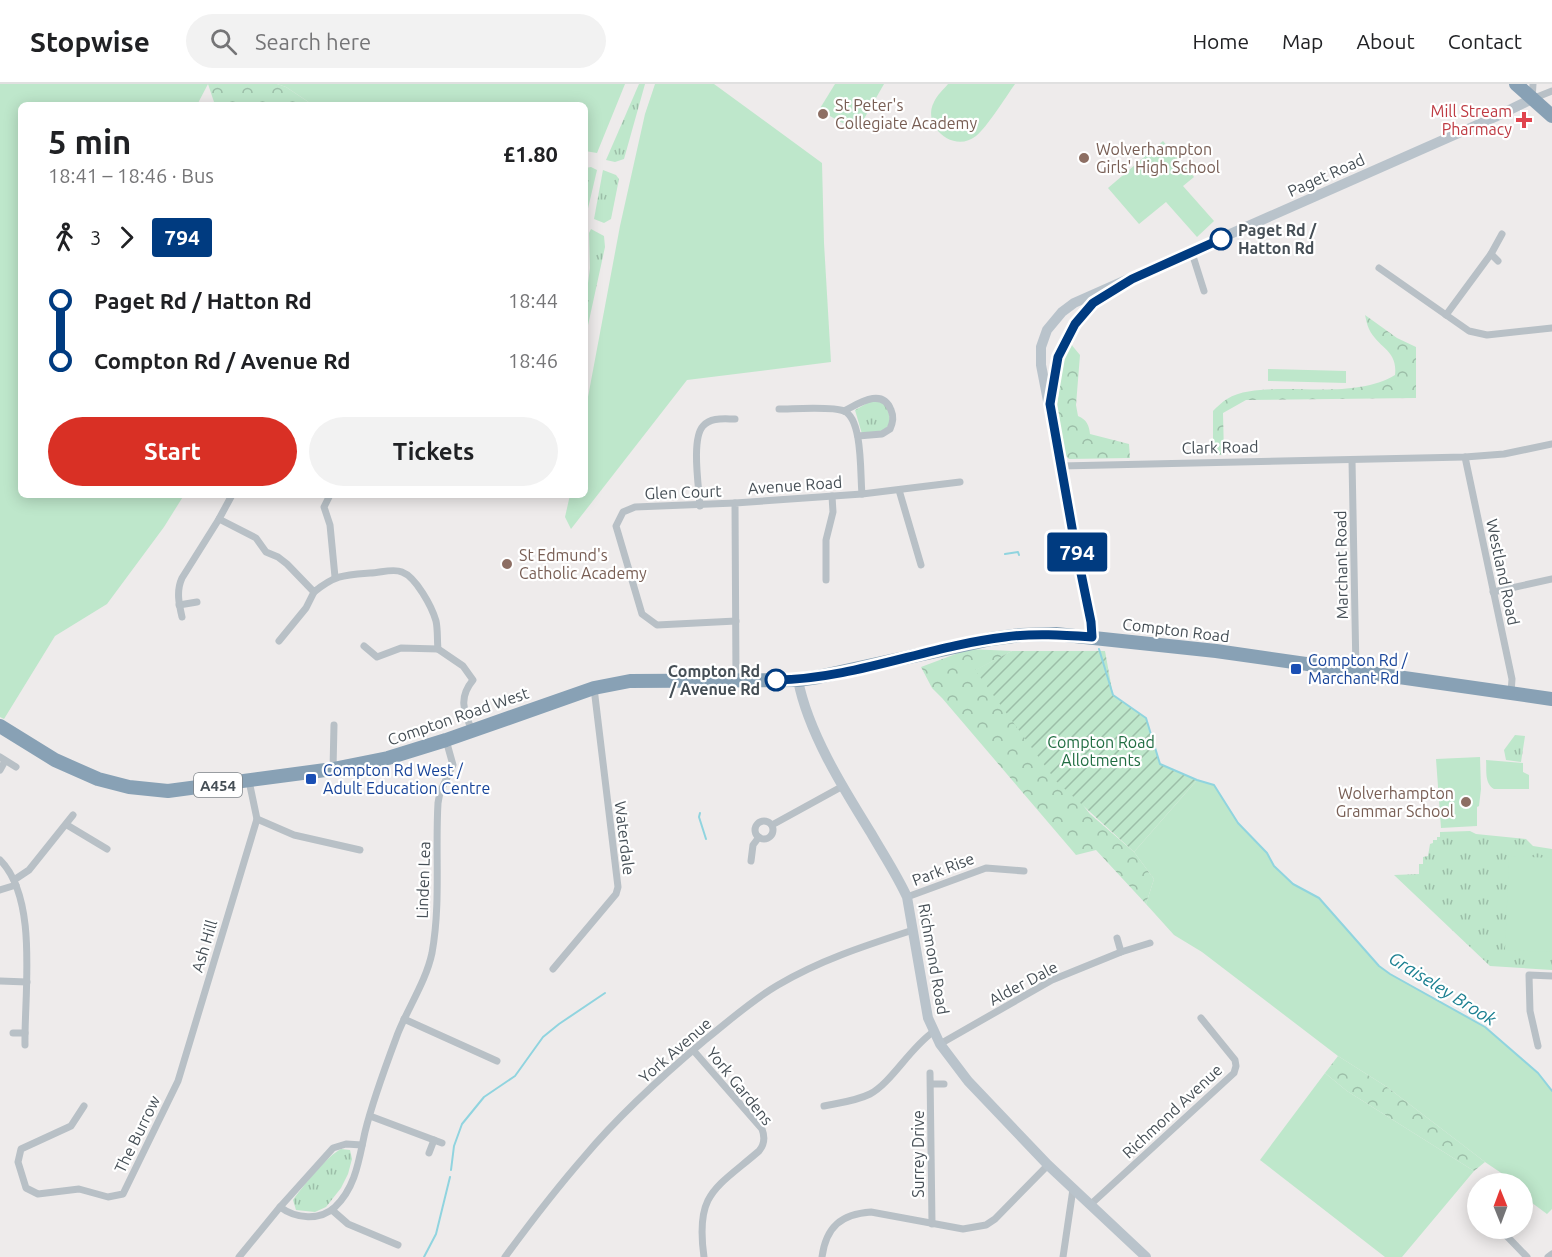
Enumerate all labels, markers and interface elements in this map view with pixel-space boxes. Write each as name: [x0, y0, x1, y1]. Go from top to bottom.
search box: [186, 14, 606, 68]
icon: search: [207, 25, 240, 58]
text: Stopwise: [30, 26, 150, 57]
text: Search here: [255, 29, 371, 54]
text: Home: [1192, 29, 1249, 53]
text: Map: [1282, 29, 1323, 53]
text: About: [1356, 29, 1415, 53]
text: Contact: [1448, 29, 1522, 53]
place label: St Peter's Collegiate Academy: [835, 96, 977, 132]
place label: Mill Stream Pharmacy: [1431, 102, 1512, 138]
marker: St Peter's Collegiate Academy: [816, 107, 830, 121]
marker: Mill Stream Pharmacy: [1517, 113, 1531, 127]
text: 5 min: [48, 123, 131, 160]
place label: Wolverhampton Girls' High School: [1096, 140, 1220, 176]
text: £1.80: [503, 141, 558, 166]
street label: Paget Road: [1285, 150, 1367, 200]
marker: Wolverhampton Girls' High School: [1077, 151, 1091, 165]
text: 18:41 – 18:46 · Bus: [48, 164, 214, 187]
icon: walk: [48, 221, 81, 254]
icon: forward: [110, 221, 143, 254]
place label: Paget Rd / Hatton Rd: [1238, 221, 1317, 257]
text: 794: [164, 225, 200, 249]
text: 3: [90, 226, 101, 249]
marker: Paget Rd / Hatton Rd: [1210, 228, 1232, 250]
text: Paget Rd / Hatton Rd: [94, 288, 312, 313]
text: 18:44: [508, 289, 558, 312]
text: Compton Rd / Avenue Rd: [94, 348, 350, 373]
text: 18:46: [508, 349, 558, 372]
button: Start: [48, 417, 297, 486]
button: Tickets: [309, 417, 558, 486]
street label: Clark Road: [1181, 437, 1259, 457]
street label: Avenue Road: [747, 473, 843, 497]
street label: Glen Court: [644, 482, 723, 502]
street label: Marchant Road: [1331, 510, 1351, 620]
street label: Westland Road: [1483, 517, 1523, 627]
line badge: 794: [1042, 532, 1112, 572]
text: 794: [1059, 540, 1095, 564]
place label: St Edmund's Catholic Academy: [519, 546, 647, 582]
marker: St Edmund's Catholic Academy: [500, 557, 514, 571]
street label: Compton Road: [1121, 615, 1231, 645]
place label: Compton Rd / Marchant Rd: [1308, 651, 1409, 687]
place label: Compton Rd / Avenue Rd: [668, 662, 760, 698]
marker: Compton Rd / Marchant Rd: [1289, 662, 1303, 676]
marker: Compton Rd / Avenue Rd: [765, 669, 787, 691]
street label: Compton Road West: [385, 683, 532, 749]
park label: Compton Road Allotments: [1047, 733, 1155, 769]
place label: Compton Rd West / Adult Education Centre: [323, 761, 490, 797]
marker: Compton Rd West / Adult Education Centre: [304, 772, 318, 786]
road number: A454: [194, 773, 242, 797]
place label: Wolverhampton Grammar School: [1336, 784, 1454, 820]
marker: Wolverhampton Grammar School: [1459, 795, 1473, 809]
street label: Waterdale: [612, 800, 638, 876]
street label: Linden Lea: [413, 841, 433, 919]
street label: Park Rise: [909, 849, 977, 889]
street label: Richmond Road: [915, 902, 953, 1016]
street label: Ash Hill: [188, 918, 220, 974]
water label: Graiseley Brook: [1386, 947, 1501, 1029]
street label: Alder Dale: [986, 957, 1060, 1009]
street label: York Avenue: [635, 1014, 715, 1086]
street label: York Gardens: [703, 1043, 777, 1129]
street label: Richmond Avenue: [1118, 1060, 1226, 1162]
street label: The Burrow: [111, 1092, 164, 1176]
street label: Surrey Drive: [909, 1110, 927, 1198]
north arrow: [1467, 1173, 1533, 1239]
map controls: [1467, 1173, 1533, 1239]

